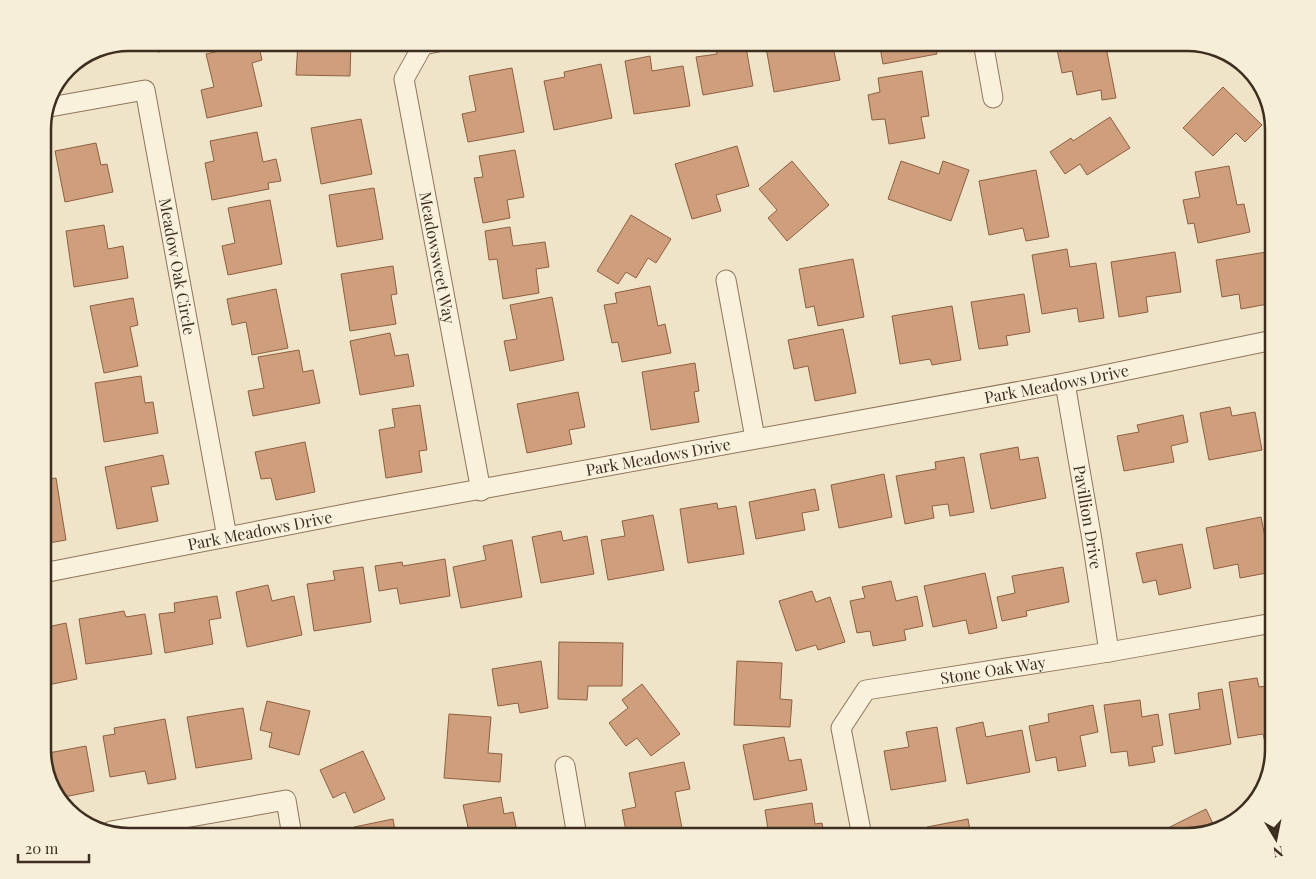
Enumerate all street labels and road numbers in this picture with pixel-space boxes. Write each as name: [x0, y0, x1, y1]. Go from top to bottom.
street label: Meadowsweet Way: [415, 190, 461, 325]
street label: Meadow Oak Circle: [155, 196, 201, 337]
street label: Park Meadows Drive: [982, 359, 1131, 407]
street label: Park Meadows Drive: [584, 433, 732, 480]
street label: Pavillion Drive: [1069, 463, 1107, 570]
street label: Park Meadows Drive: [186, 506, 334, 554]
street label: Stone Oak Way: [939, 651, 1047, 688]

